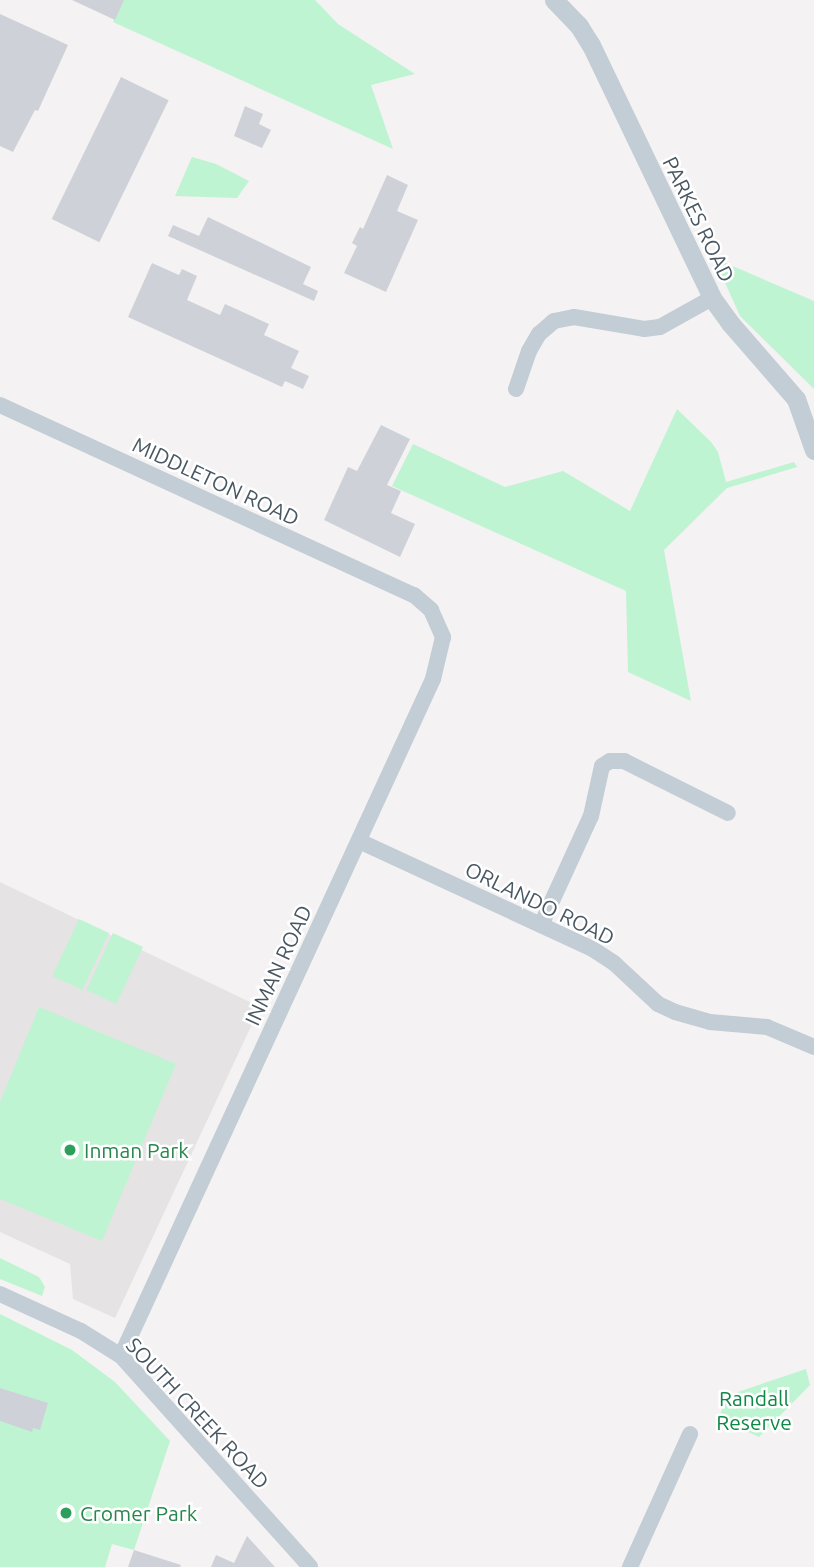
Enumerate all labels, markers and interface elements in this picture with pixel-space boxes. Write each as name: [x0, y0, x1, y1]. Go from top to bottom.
street label: PARKES ROAD: [658, 152, 740, 286]
street label: MIDDLETON ROAD: [129, 431, 303, 531]
street label: ORLANDO ROAD: [461, 856, 619, 950]
street label: INMAN ROAD: [239, 901, 317, 1029]
place label: Inman Park: [84, 1137, 189, 1163]
marker: Inman Park: [62, 1142, 78, 1158]
street label: SOUTH CREEK ROAD: [121, 1332, 275, 1494]
park label: Randall Reserve: [716, 1385, 792, 1435]
place label: Cromer Park: [80, 1500, 197, 1526]
marker: Cromer Park: [58, 1505, 74, 1521]

